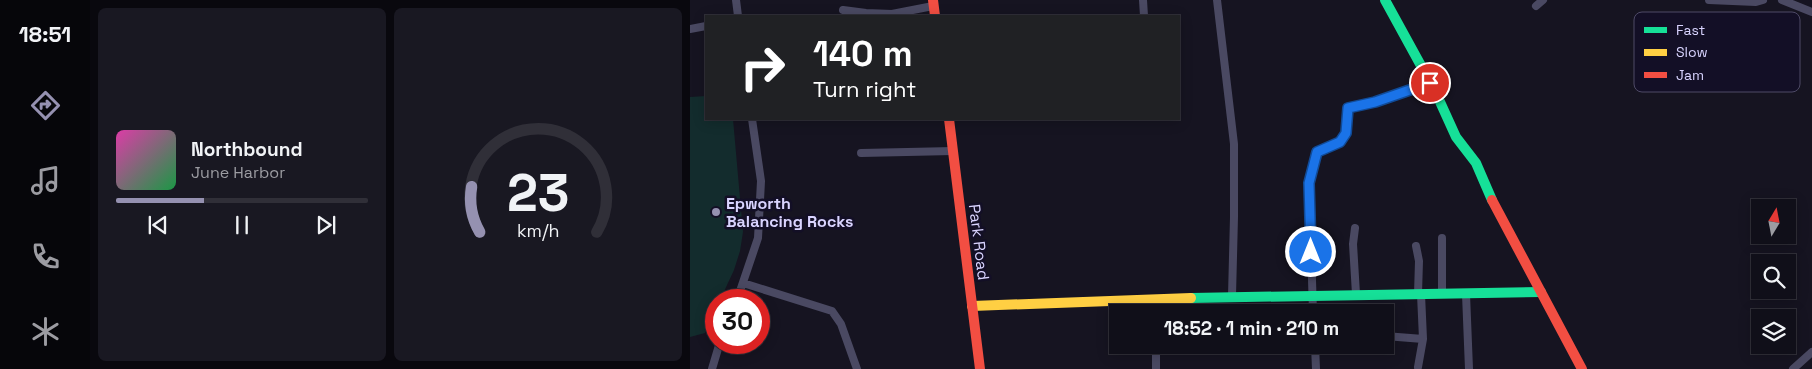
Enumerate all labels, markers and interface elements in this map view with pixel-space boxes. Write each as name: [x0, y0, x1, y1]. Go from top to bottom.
legend: [1634, 12, 1800, 92]
text: 18:51: [19, 20, 71, 48]
text: Fast: [1676, 21, 1705, 39]
text: 140 m: [813, 32, 913, 76]
icon: right: [730, 35, 795, 100]
text: Slow: [1676, 43, 1708, 61]
pin: [1409, 62, 1451, 104]
text: Jam: [1676, 66, 1704, 84]
icon: arrive: [1416, 69, 1444, 97]
text: Turn right: [813, 75, 916, 103]
icon: directions: [28, 88, 63, 123]
text: Northbound: [191, 137, 303, 162]
text: 23: [507, 160, 569, 226]
text: June Harbor: [191, 162, 285, 183]
icon: music: [28, 163, 63, 198]
place label: Epworth Balancing Rocks: [726, 193, 853, 232]
north arrow: [1751, 199, 1796, 244]
map controls: [1751, 199, 1796, 354]
street label: Park Road: [964, 203, 994, 281]
marker: Epworth Balancing Rocks: [710, 206, 722, 218]
icon: previous: [144, 211, 172, 239]
icon: pause: [228, 211, 256, 239]
icon: next: [312, 211, 340, 239]
text: km/h: [517, 219, 559, 242]
position arrow: [1284, 225, 1336, 277]
icon: phone: [28, 239, 63, 274]
button: search: [1751, 254, 1796, 299]
speed limit sign: 30: [705, 289, 770, 354]
button: layers: [1751, 309, 1796, 354]
icon: climate: [28, 314, 63, 349]
text: 18:52 · 1 min · 210 m: [1164, 316, 1339, 341]

